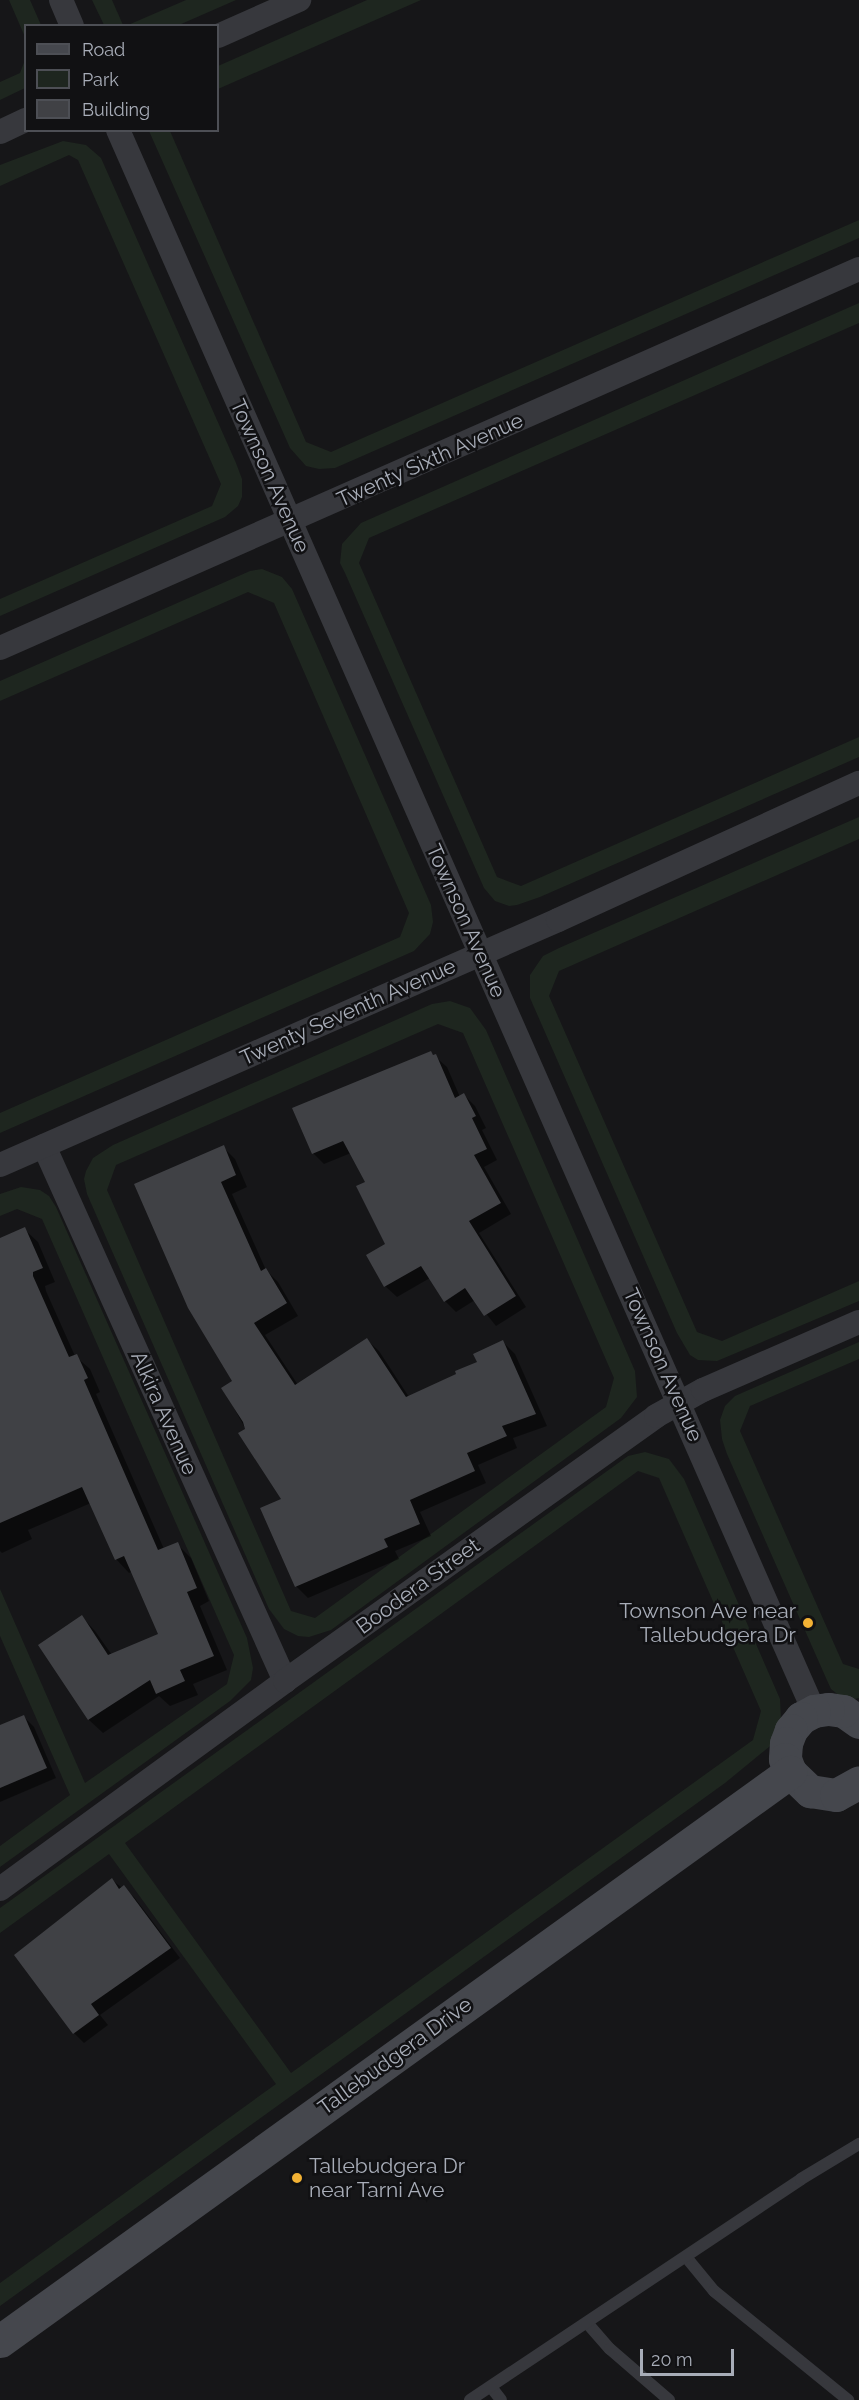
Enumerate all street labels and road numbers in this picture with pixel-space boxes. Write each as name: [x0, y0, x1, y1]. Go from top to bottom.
street label: Townson Avenue: [225, 395, 315, 557]
street label: Twenty Sixth Avenue: [332, 407, 528, 513]
street label: Townson Avenue: [421, 840, 511, 1002]
street label: Twenty Seventh Avenue: [236, 953, 460, 1071]
street label: Townson Avenue: [618, 1284, 708, 1446]
street label: Alkira Avenue: [125, 1347, 203, 1479]
street label: Boodera Street: [351, 1533, 485, 1639]
street label: Tallebudgera Drive: [313, 1992, 477, 2120]

